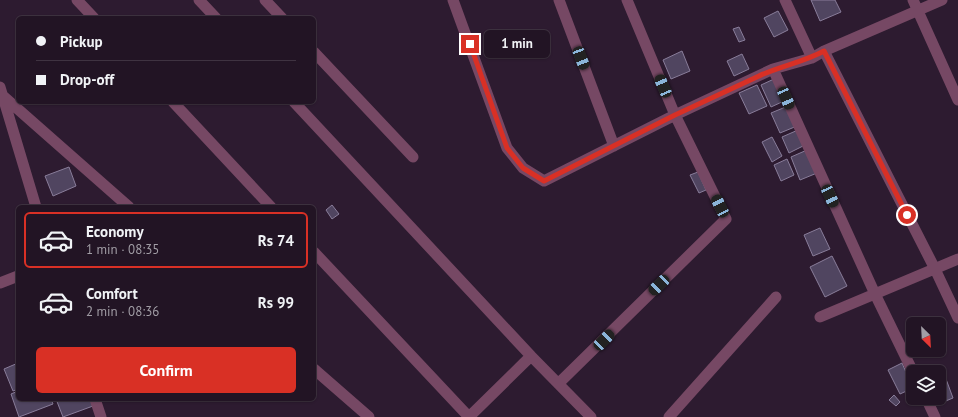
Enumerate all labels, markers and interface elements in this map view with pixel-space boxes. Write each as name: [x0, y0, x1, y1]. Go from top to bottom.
callout: 1 min: [484, 30, 550, 58]
text: Pickup: [60, 32, 103, 51]
route end: [461, 35, 479, 53]
text: 1 min: [501, 35, 533, 52]
car: [571, 45, 591, 71]
text: Drop-off: [60, 70, 114, 89]
car: [653, 73, 673, 99]
car: [776, 85, 796, 111]
car: [819, 183, 841, 209]
car: [709, 193, 731, 219]
route start: [898, 206, 916, 224]
icon: car: [38, 222, 74, 258]
text: Economy: [86, 222, 144, 241]
text: Rs 74: [258, 231, 294, 250]
text: 1 min · 08:35: [86, 241, 159, 258]
car: [646, 272, 672, 298]
icon: car: [38, 284, 74, 320]
text: Comfort: [86, 284, 138, 303]
text: Rs 99: [258, 293, 294, 312]
text: 2 min · 08:36: [86, 303, 159, 320]
north arrow: [906, 317, 946, 357]
map controls: [906, 317, 946, 405]
car: [591, 327, 617, 353]
button: Confirm: [36, 347, 296, 393]
button: layers: [906, 365, 946, 405]

